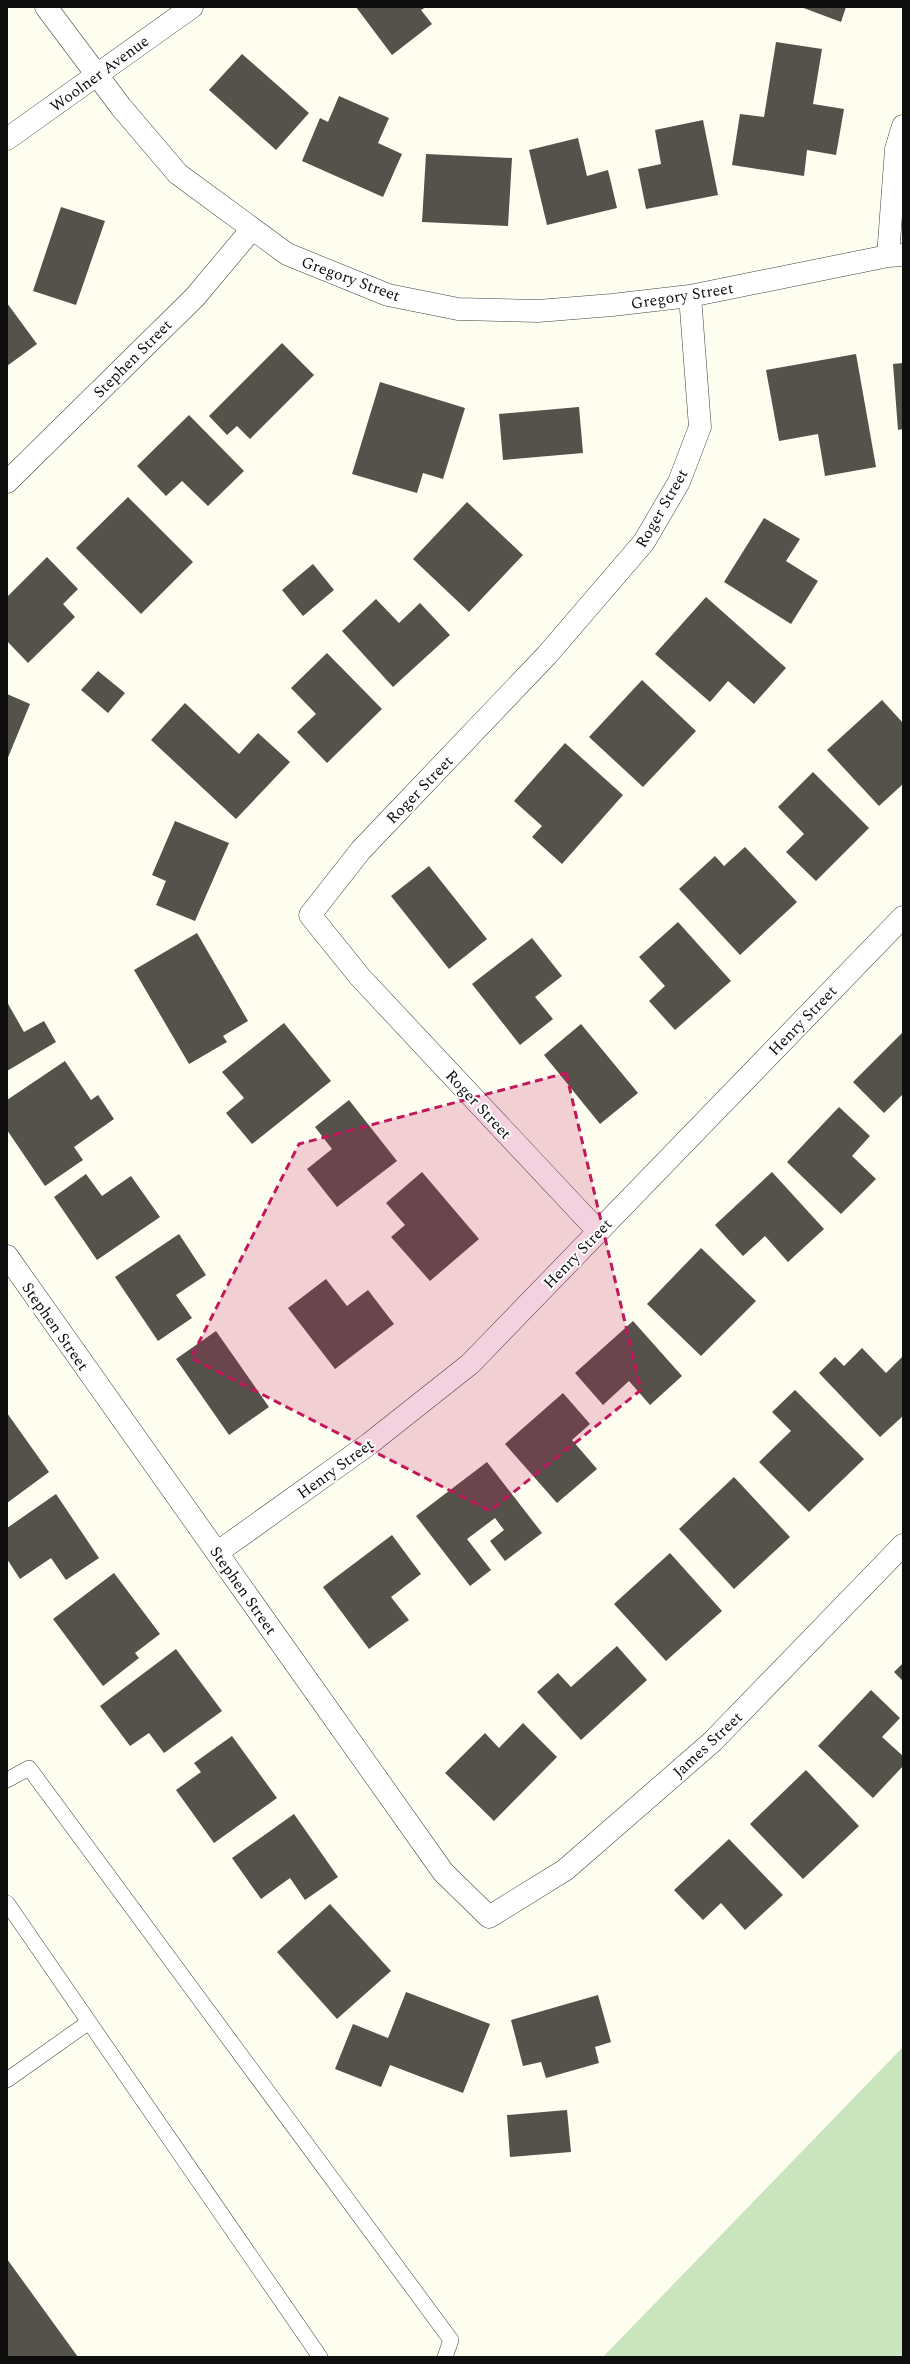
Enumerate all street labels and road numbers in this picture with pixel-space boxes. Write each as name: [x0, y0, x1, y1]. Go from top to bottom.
street label: Woolner Avenue: [45, 30, 154, 118]
street label: Gregory Street: [298, 250, 404, 308]
street label: Gregory Street: [629, 276, 736, 316]
street label: Stephen Street: [88, 313, 178, 404]
street label: Roger Street: [630, 464, 694, 553]
street label: Roger Street: [381, 750, 459, 830]
street label: Henry Street: [763, 980, 843, 1061]
street label: Roger Street: [440, 1064, 517, 1145]
street label: Henry Street: [538, 1213, 618, 1294]
street label: Stephen Street: [16, 1277, 95, 1376]
street label: Henry Street: [292, 1432, 379, 1505]
street label: Stephen Street: [204, 1541, 283, 1640]
street label: James Street: [667, 1706, 748, 1784]

